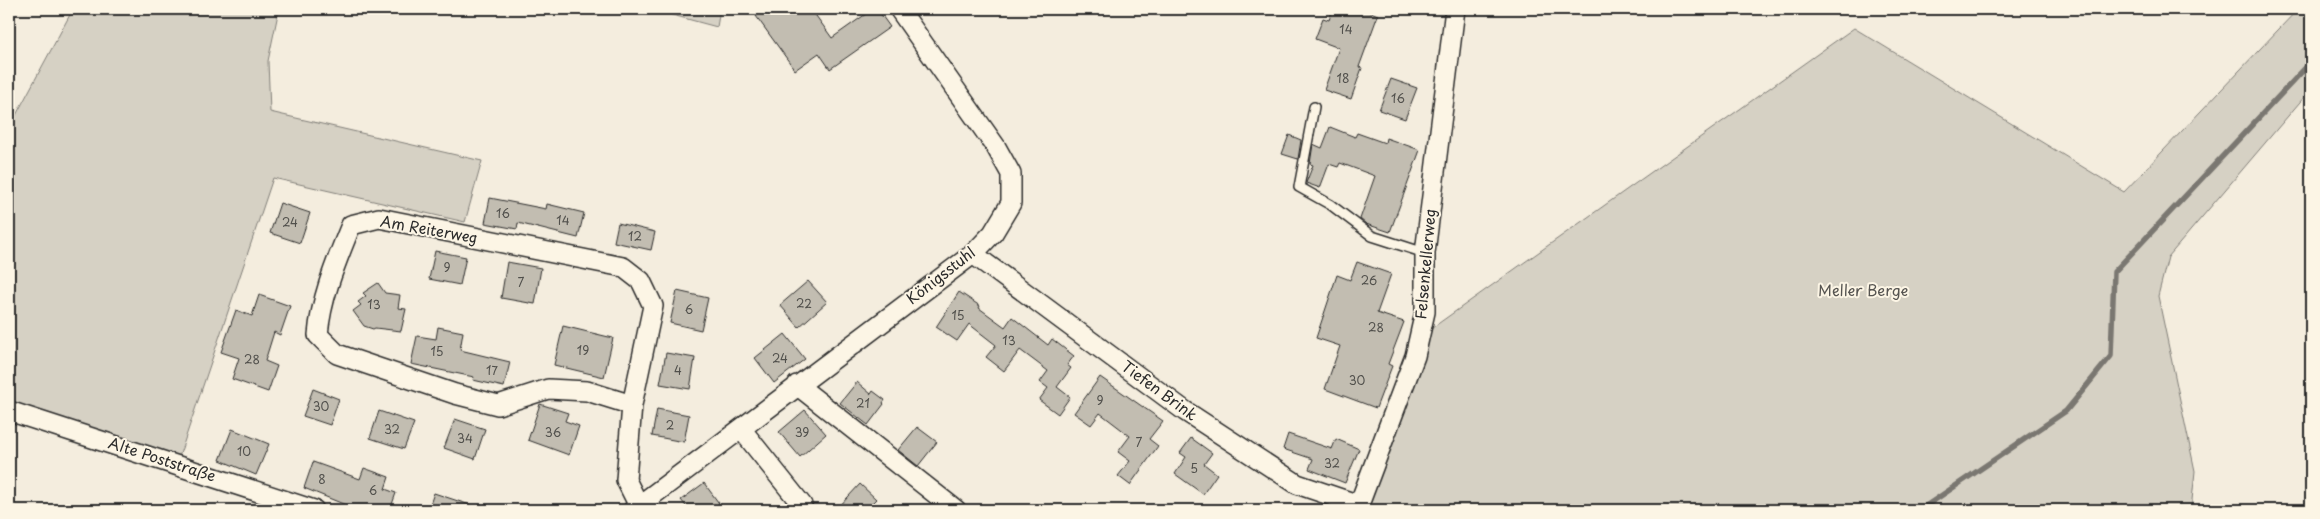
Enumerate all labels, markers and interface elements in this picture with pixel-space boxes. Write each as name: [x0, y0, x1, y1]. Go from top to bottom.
house number: 14: [1339, 20, 1353, 38]
house number: 18: [1337, 69, 1349, 87]
house number: 16: [1391, 89, 1405, 107]
house number: 16: [496, 204, 510, 222]
street label: Felsenkellerweg: [1408, 208, 1441, 320]
street label: Am Reiterweg: [379, 209, 480, 248]
house number: 14: [556, 211, 570, 229]
house number: 24: [282, 213, 298, 231]
house number: 12: [628, 227, 642, 245]
street label: Königsstuhl: [901, 240, 979, 309]
house number: 9: [443, 258, 451, 276]
house number: 26: [1361, 271, 1377, 289]
house number: 7: [518, 273, 525, 291]
park label: Meller Berge: [1818, 278, 1908, 301]
house number: 22: [796, 294, 812, 312]
house number: 13: [367, 295, 381, 313]
house number: 6: [685, 300, 693, 318]
house number: 15: [951, 306, 965, 324]
house number: 28: [1368, 318, 1384, 336]
house number: 13: [1002, 331, 1016, 349]
house number: 19: [577, 341, 589, 359]
house number: 15: [430, 342, 444, 360]
house number: 24: [772, 349, 788, 367]
house number: 28: [244, 350, 260, 368]
street label: Tiefen Brink: [1117, 354, 1203, 425]
house number: 17: [486, 361, 498, 379]
house number: 4: [674, 361, 682, 379]
house number: 30: [1349, 371, 1366, 389]
house number: 9: [1096, 391, 1104, 409]
house number: 21: [856, 394, 870, 412]
house number: 30: [313, 397, 330, 415]
house number: 2: [666, 416, 674, 434]
house number: 32: [384, 420, 400, 438]
house number: 36: [545, 423, 561, 441]
house number: 39: [795, 423, 809, 441]
house number: 34: [457, 429, 473, 447]
street label: Alte Poststraße: [106, 430, 219, 487]
house number: 7: [1136, 433, 1143, 451]
house number: 10: [237, 442, 251, 460]
house number: 32: [1324, 454, 1340, 472]
house number: 5: [1190, 459, 1198, 477]
house number: 8: [318, 470, 326, 488]
house number: 6: [369, 481, 377, 499]

